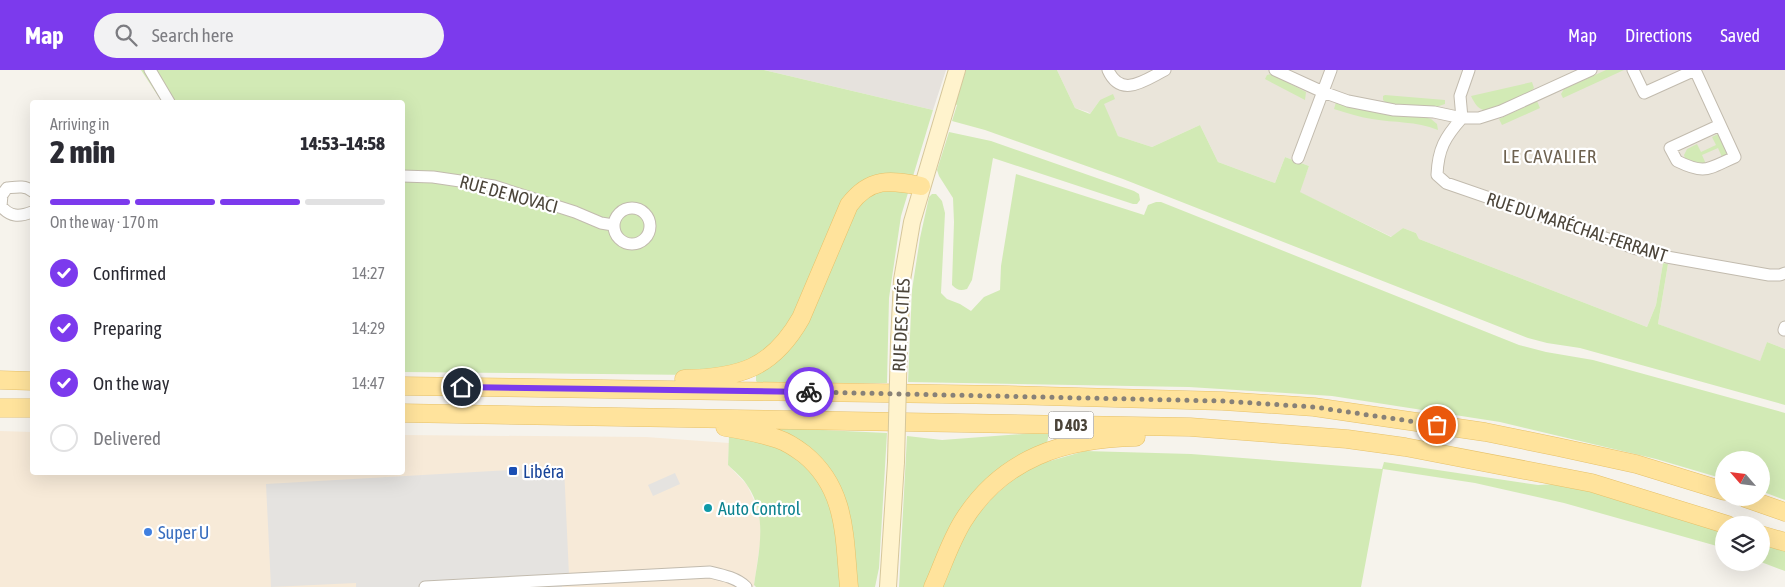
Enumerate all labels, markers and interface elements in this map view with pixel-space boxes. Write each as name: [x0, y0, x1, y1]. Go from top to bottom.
search box: [94, 13, 444, 58]
icon: search: [112, 21, 140, 49]
text: Map: [25, 22, 64, 49]
text: Search here: [152, 24, 234, 46]
text: Map: [1568, 25, 1597, 46]
text: Directions: [1625, 25, 1692, 46]
text: Saved: [1720, 25, 1760, 46]
text: Arriving in: [50, 115, 110, 133]
text: 14:53–14:58: [300, 132, 385, 154]
text: 2 min: [50, 133, 115, 170]
district label: LE CAVALIER: [1503, 145, 1597, 167]
street label: RUE DE NOVACI: [458, 171, 560, 217]
street label: RUE DU MARÉCHAL-FERRANT: [1484, 188, 1670, 266]
text: On the way · 170 m: [50, 213, 159, 231]
icon: check: [50, 259, 78, 287]
text: Confirmed: [93, 262, 166, 284]
text: 14:27: [352, 264, 385, 282]
street label: RUE DES CITÉS: [888, 277, 914, 372]
icon: check: [50, 314, 78, 342]
text: Preparing: [93, 317, 162, 339]
text: 14:29: [352, 319, 385, 337]
pin: [441, 366, 483, 408]
courier: [784, 367, 834, 417]
icon: check: [50, 369, 78, 397]
text: On the way: [93, 372, 170, 394]
icon: home: [448, 373, 476, 401]
text: 14:47: [352, 374, 385, 392]
icon: bike: [795, 378, 823, 406]
pin: [1416, 404, 1458, 446]
icon: bag: [1423, 411, 1451, 439]
road number: D 403: [1048, 412, 1094, 438]
text: Delivered: [93, 427, 161, 449]
north arrow: [1715, 451, 1770, 506]
map controls: [1715, 451, 1770, 571]
place label: Libéra: [523, 461, 564, 482]
marker: Libéra: [507, 465, 519, 477]
place label: Auto Control: [718, 498, 801, 519]
marker: Auto Control: [702, 502, 714, 514]
button: layers: [1715, 516, 1770, 571]
place label: Super U: [158, 522, 209, 543]
marker: Super U: [142, 526, 154, 538]

